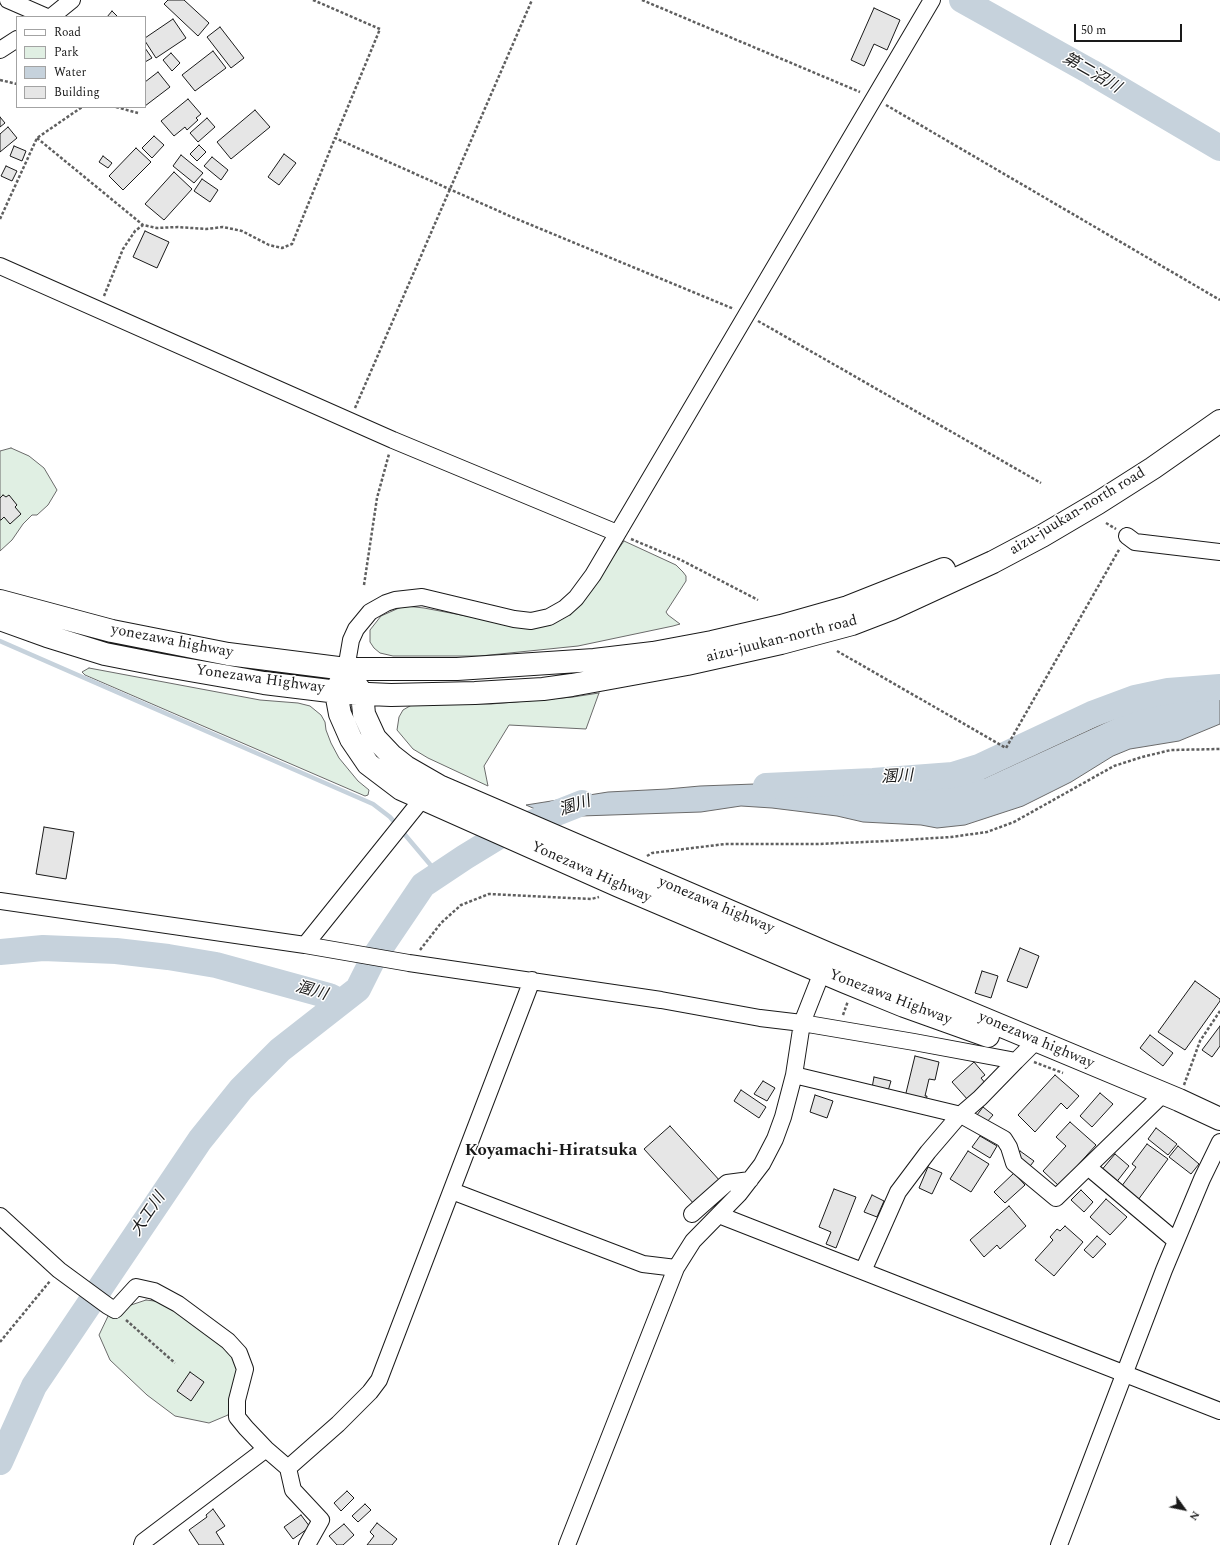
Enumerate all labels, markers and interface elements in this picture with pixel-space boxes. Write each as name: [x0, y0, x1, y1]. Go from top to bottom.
legend: [16, 16, 146, 108]
scale bar: [1076, 16, 1184, 42]
text: 50 m: [1081, 21, 1106, 40]
text: Road: [54, 23, 81, 42]
text: Park: [54, 43, 79, 62]
water label: 第二沼川: [1058, 50, 1124, 98]
text: Water: [54, 63, 86, 82]
text: Building: [54, 83, 100, 102]
street label: aizu-juukan-north road: [1007, 464, 1149, 560]
street label: aizu-juukan-north road: [705, 613, 859, 667]
street label: yonezawa highway: [109, 621, 235, 663]
street label: Yonezawa Highway: [194, 662, 326, 698]
water label: 溷川: [881, 768, 913, 788]
water label: 溷川: [557, 793, 593, 821]
street label: Yonezawa Highway: [528, 838, 654, 908]
street label: yonezawa highway: [655, 873, 777, 939]
street label: Yonezawa Highway: [826, 966, 954, 1030]
water label: 溷川: [293, 978, 329, 1006]
street label: yonezawa highway: [975, 1008, 1097, 1074]
district label: Koyamachi-Hiratsuka: [465, 1142, 637, 1162]
water label: 大工川: [128, 1190, 170, 1240]
north arrow: [1164, 1489, 1204, 1529]
text: N: [1185, 1507, 1204, 1524]

